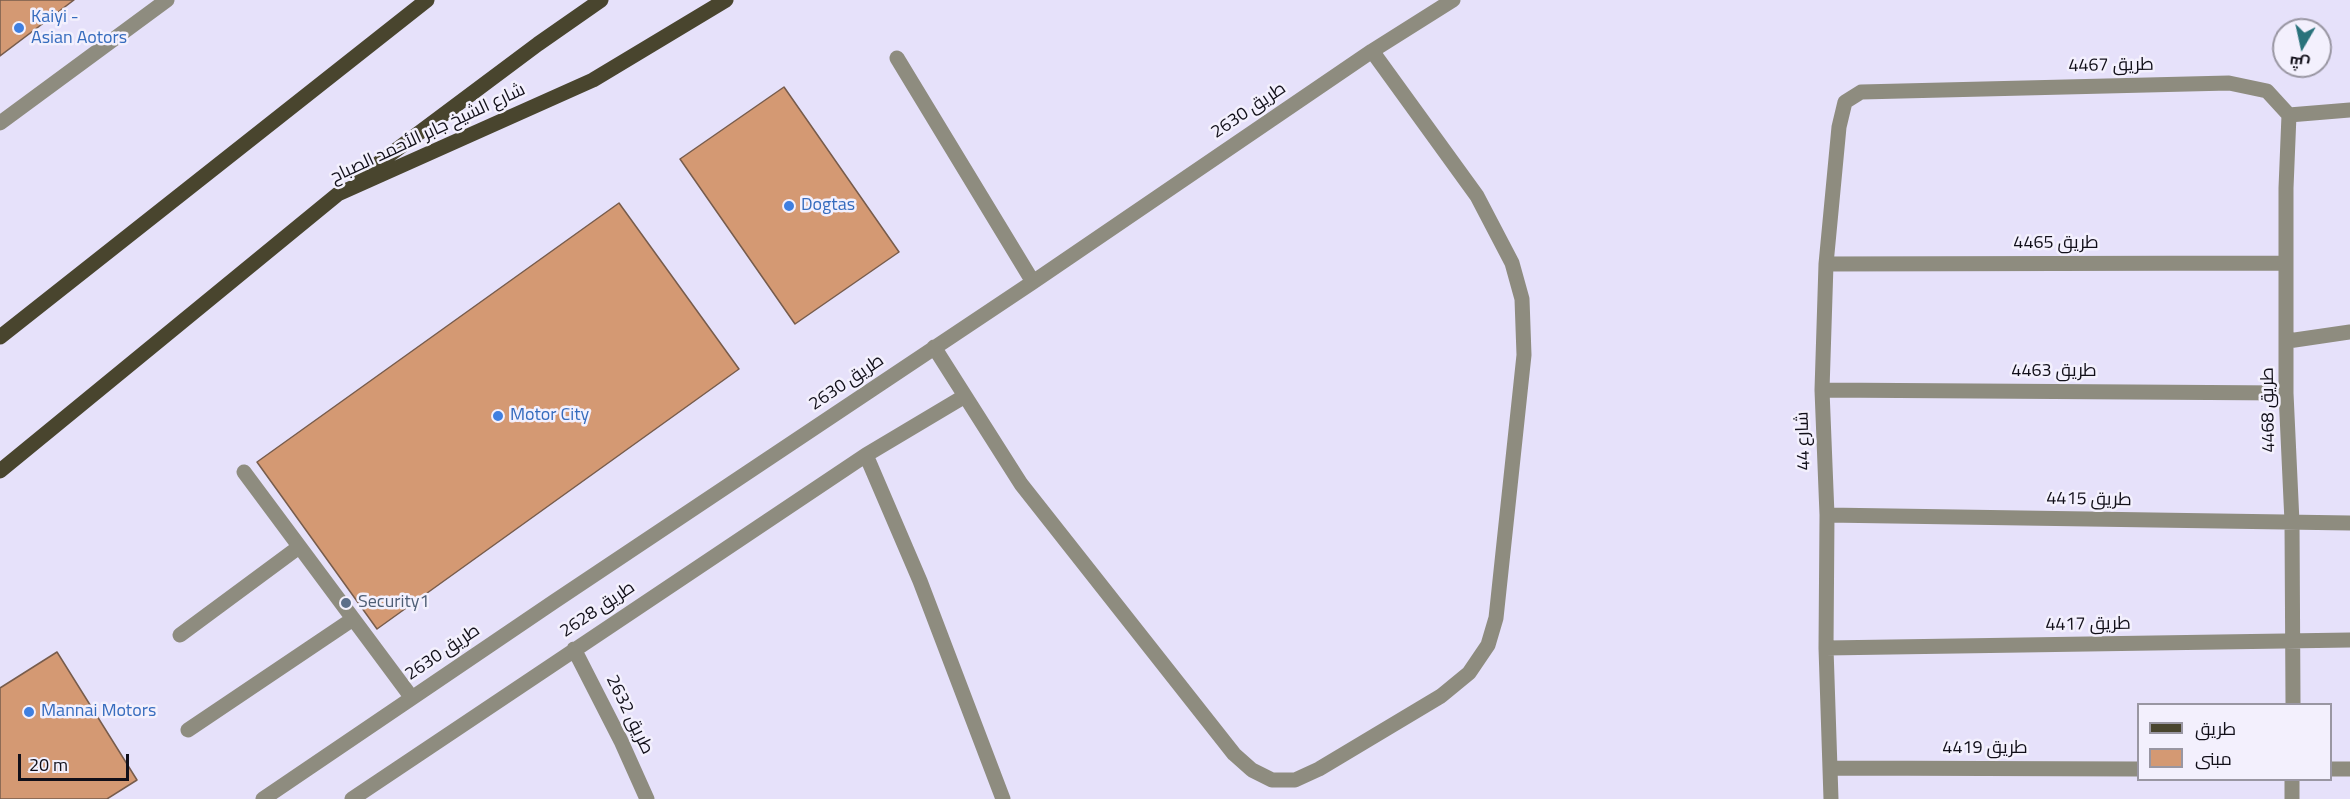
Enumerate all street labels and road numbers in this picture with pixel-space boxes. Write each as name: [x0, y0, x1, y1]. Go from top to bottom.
street label: طريق 4467: [2068, 54, 2154, 78]
street label: طريق 2630: [1208, 78, 1290, 144]
street label: شارع الشيخ جابر الأحمد الصباح: [327, 79, 529, 189]
street label: طريق 4465: [2013, 233, 2099, 255]
street label: طريق 2630: [806, 350, 888, 416]
street label: طريق 4463: [2011, 361, 2097, 383]
street label: طريق 4468: [2257, 367, 2281, 453]
street label: شارع 44: [1792, 411, 1816, 471]
street label: طريق 4415: [2046, 488, 2132, 512]
street label: طريق 2628: [557, 577, 639, 643]
street label: طريق 4417: [2045, 613, 2131, 637]
street label: طريق 2630: [402, 620, 484, 686]
street label: طريق 2632: [601, 672, 657, 758]
street label: طريق 4419: [1942, 738, 2028, 760]

